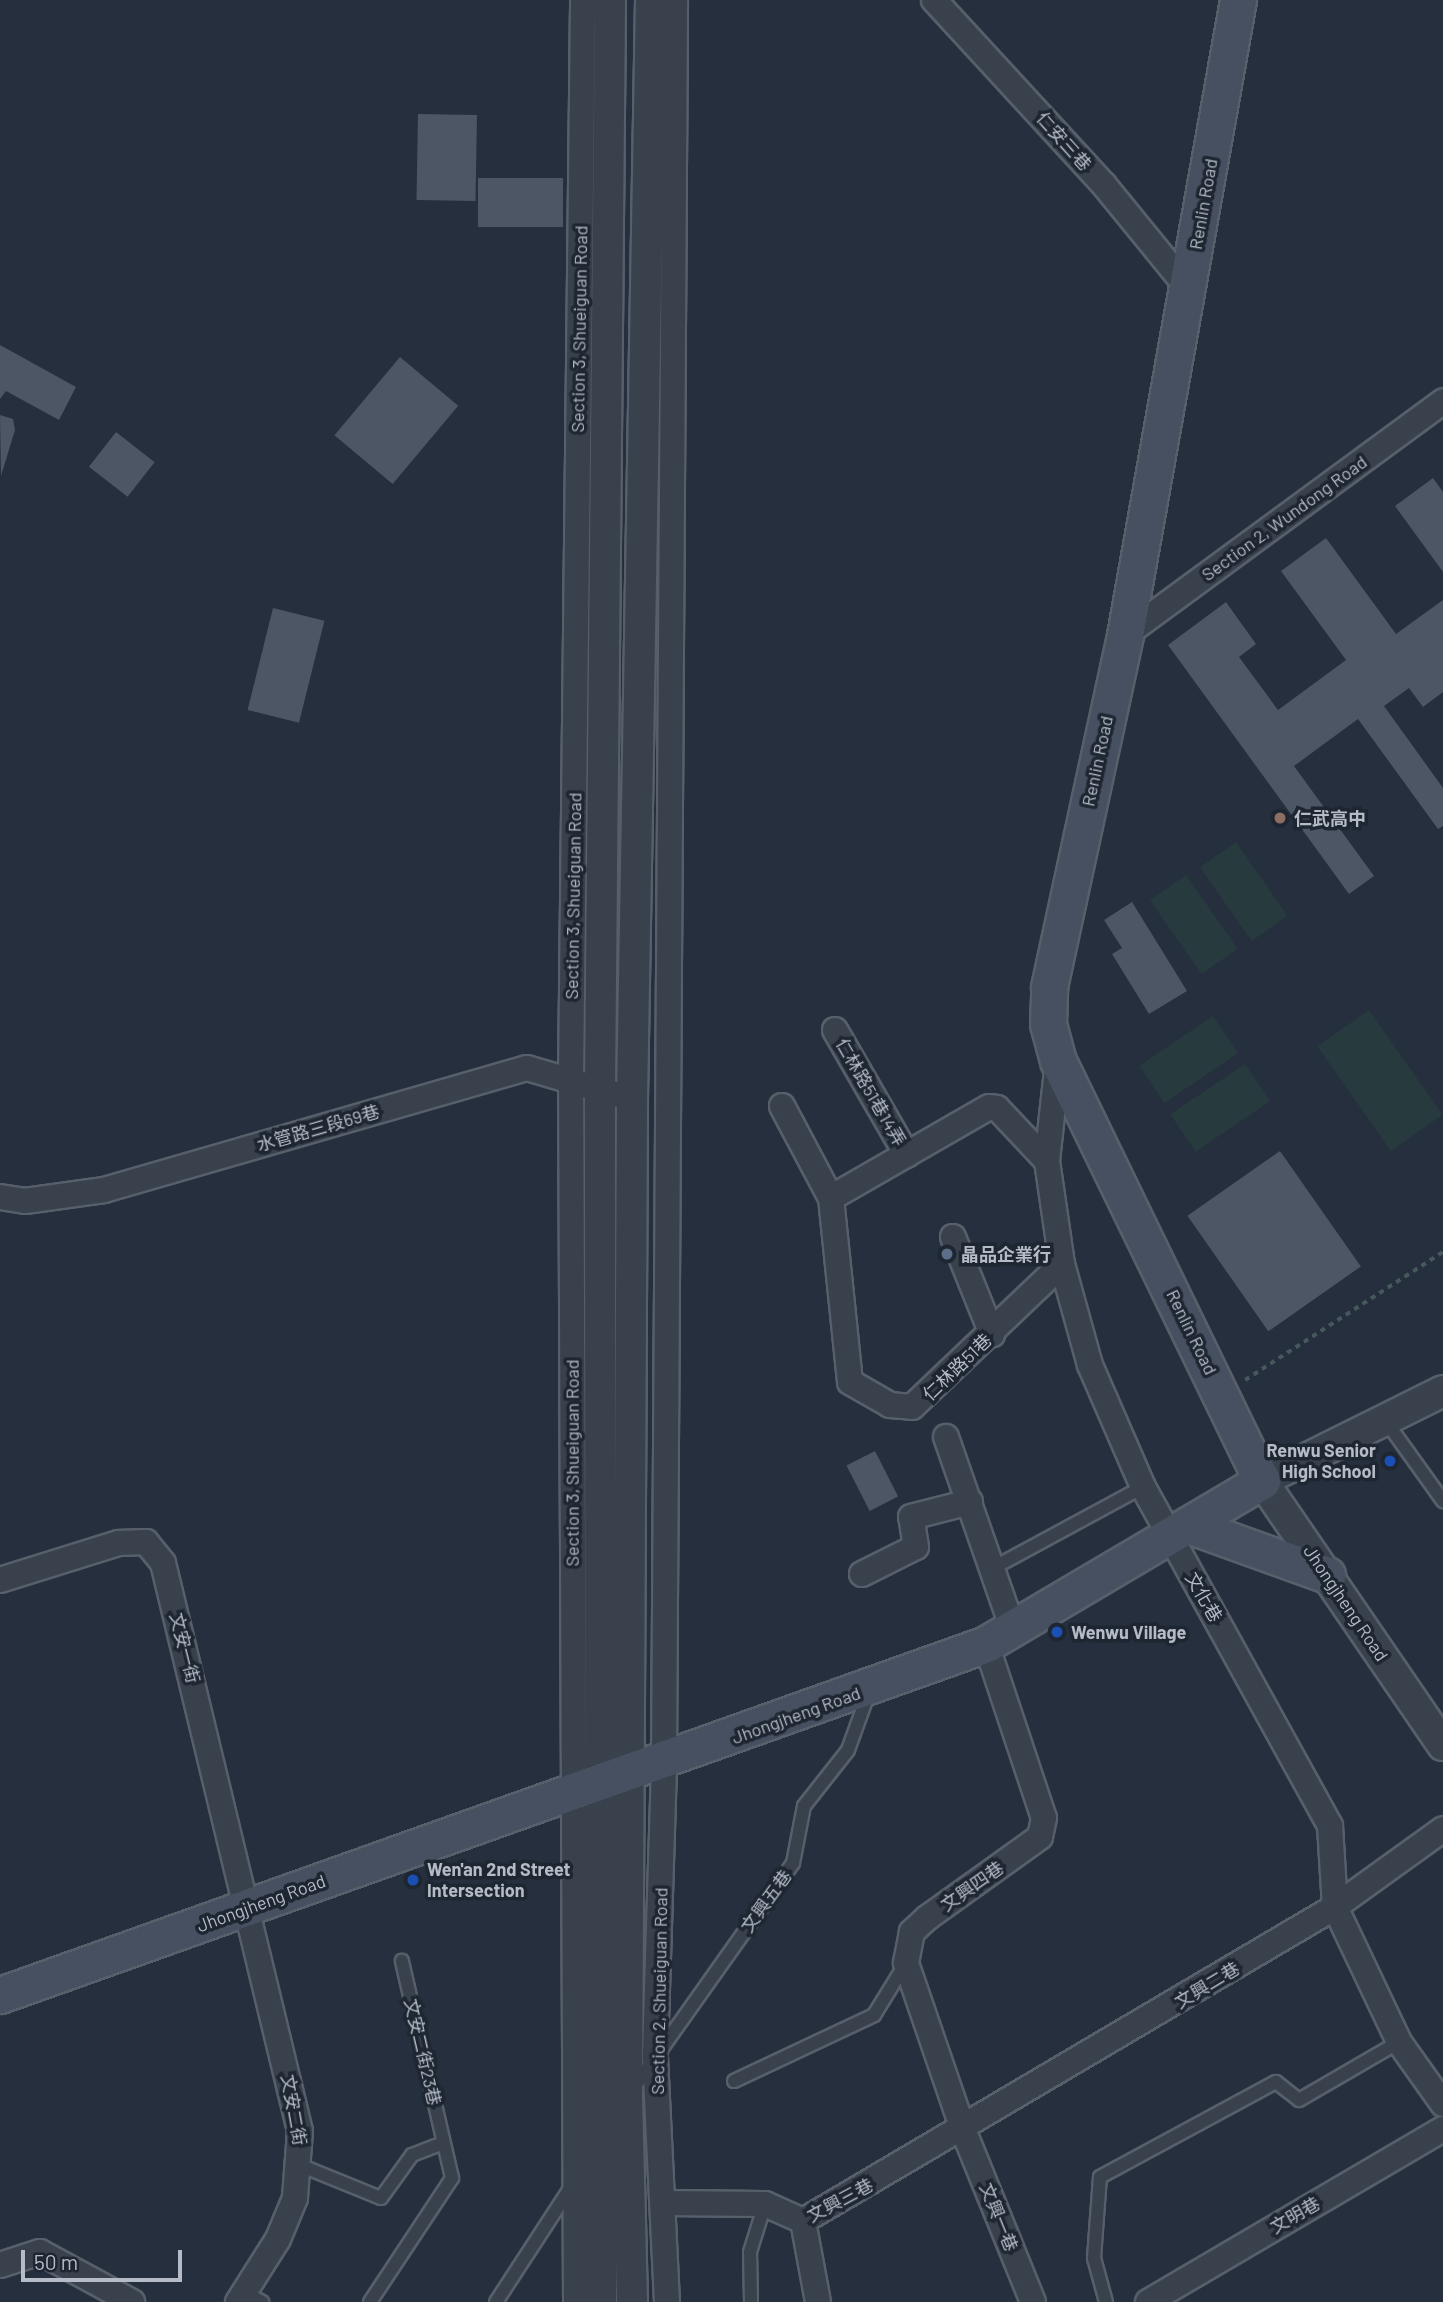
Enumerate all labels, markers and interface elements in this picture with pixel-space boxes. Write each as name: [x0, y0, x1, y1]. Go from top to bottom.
street label: 仁安三巷: [1032, 107, 1096, 175]
street label: Renlin Road: [1184, 157, 1222, 251]
street label: Section 3, Shueiguan Road: [566, 225, 592, 433]
street label: Section 2, Wundong Road: [1197, 451, 1371, 585]
street label: Renlin Road: [1077, 714, 1117, 808]
street label: Section 3, Shueiguan Road: [560, 792, 586, 1000]
place label: 仁武高中: [1294, 807, 1366, 829]
marker: 仁武高中: [1272, 810, 1288, 826]
street label: 仁林路51巷14弄: [831, 1034, 911, 1150]
street label: 水管路三段69巷: [254, 1100, 382, 1156]
place label: 晶品企業行: [961, 1243, 1051, 1265]
marker: 晶品企業行: [939, 1246, 955, 1262]
street label: Renlin Road: [1162, 1286, 1222, 1378]
street label: 仁林路51巷: [918, 1329, 996, 1405]
street label: Section 3, Shueiguan Road: [561, 1360, 583, 1566]
place label: Renwu Senior High School: [1266, 1440, 1376, 1482]
marker: Renwu Senior High School: [1382, 1453, 1398, 1469]
street label: Jhongjheng Road: [1299, 1541, 1393, 1665]
street label: 文化巷: [1181, 1568, 1227, 1626]
street label: 文安一街: [166, 1610, 204, 1686]
place label: Wenwu Village: [1071, 1621, 1186, 1643]
marker: Wenwu Village: [1049, 1624, 1065, 1640]
street label: Jhongjheng Road: [729, 1682, 863, 1748]
street label: 文興四巷: [936, 1857, 1008, 1915]
place label: Wen'an 2nd Street Intersection: [427, 1859, 570, 1902]
street label: 文興五巷: [736, 1866, 796, 1936]
street label: Jhongjheng Road: [194, 1870, 328, 1936]
marker: Wen'an 2nd Street Intersection: [405, 1872, 421, 1888]
street label: Section 2, Shueiguan Road: [646, 1887, 672, 2095]
street label: 文興二巷: [1171, 1957, 1243, 2013]
street label: 文安二街23巷: [400, 1997, 446, 2107]
street label: 文安二街: [277, 2073, 311, 2147]
street label: 文興三巷: [803, 2174, 877, 2226]
street label: 文興一巷: [976, 2180, 1022, 2254]
street label: 文明巷: [1266, 2192, 1324, 2238]
scale bar: [24, 2236, 186, 2280]
text: 50 m: [34, 2249, 78, 2274]

